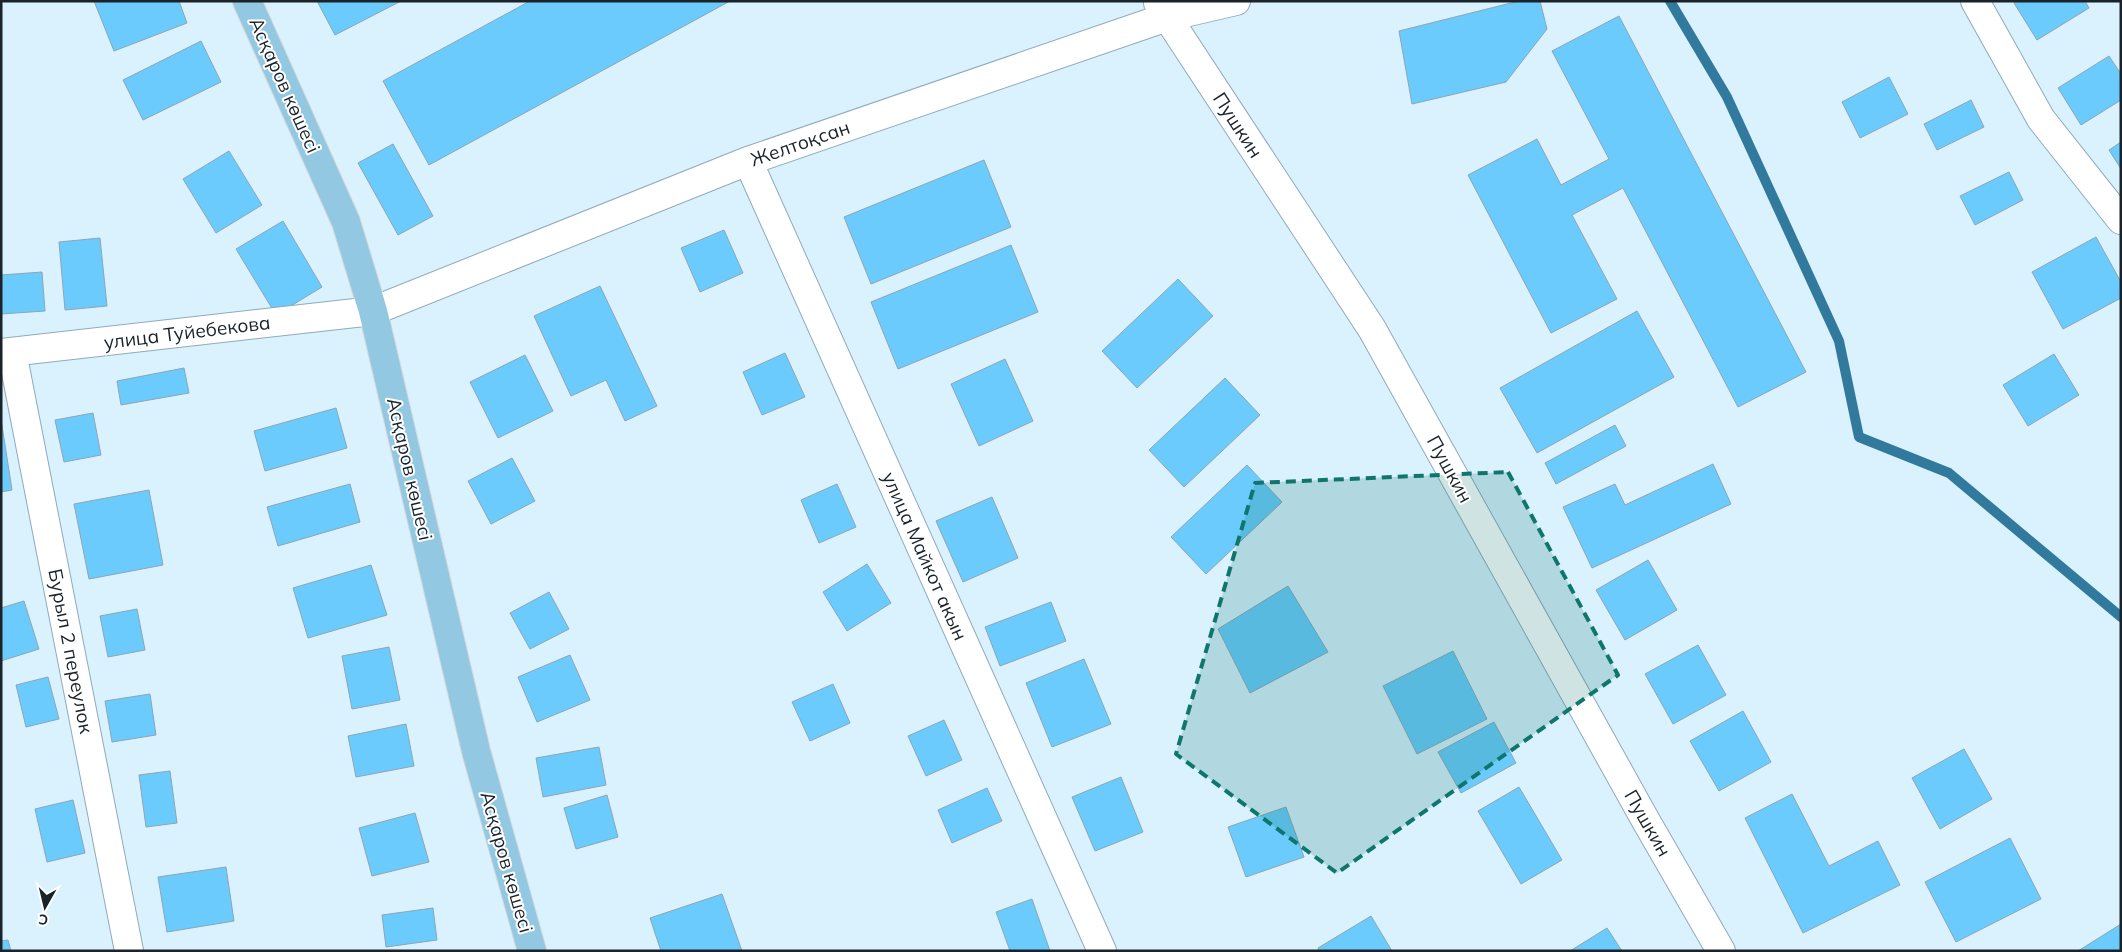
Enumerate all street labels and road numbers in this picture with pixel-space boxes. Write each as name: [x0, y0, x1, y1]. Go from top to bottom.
street label: Асқаров көшесі: [244, 13, 326, 157]
street label: Пушкин: [1208, 88, 1268, 162]
street label: Желтоқсан: [747, 115, 853, 171]
street label: улица Туйебекова: [102, 310, 272, 354]
street label: Асқаров көшесі: [382, 395, 438, 543]
street label: Пушкин: [1422, 431, 1478, 507]
street label: улица Майкот акын: [877, 468, 973, 644]
street label: Бурыл 2 переулок: [43, 567, 99, 736]
street label: Пушкин: [1619, 785, 1677, 861]
street label: Асқаров көшесі: [475, 789, 539, 935]

